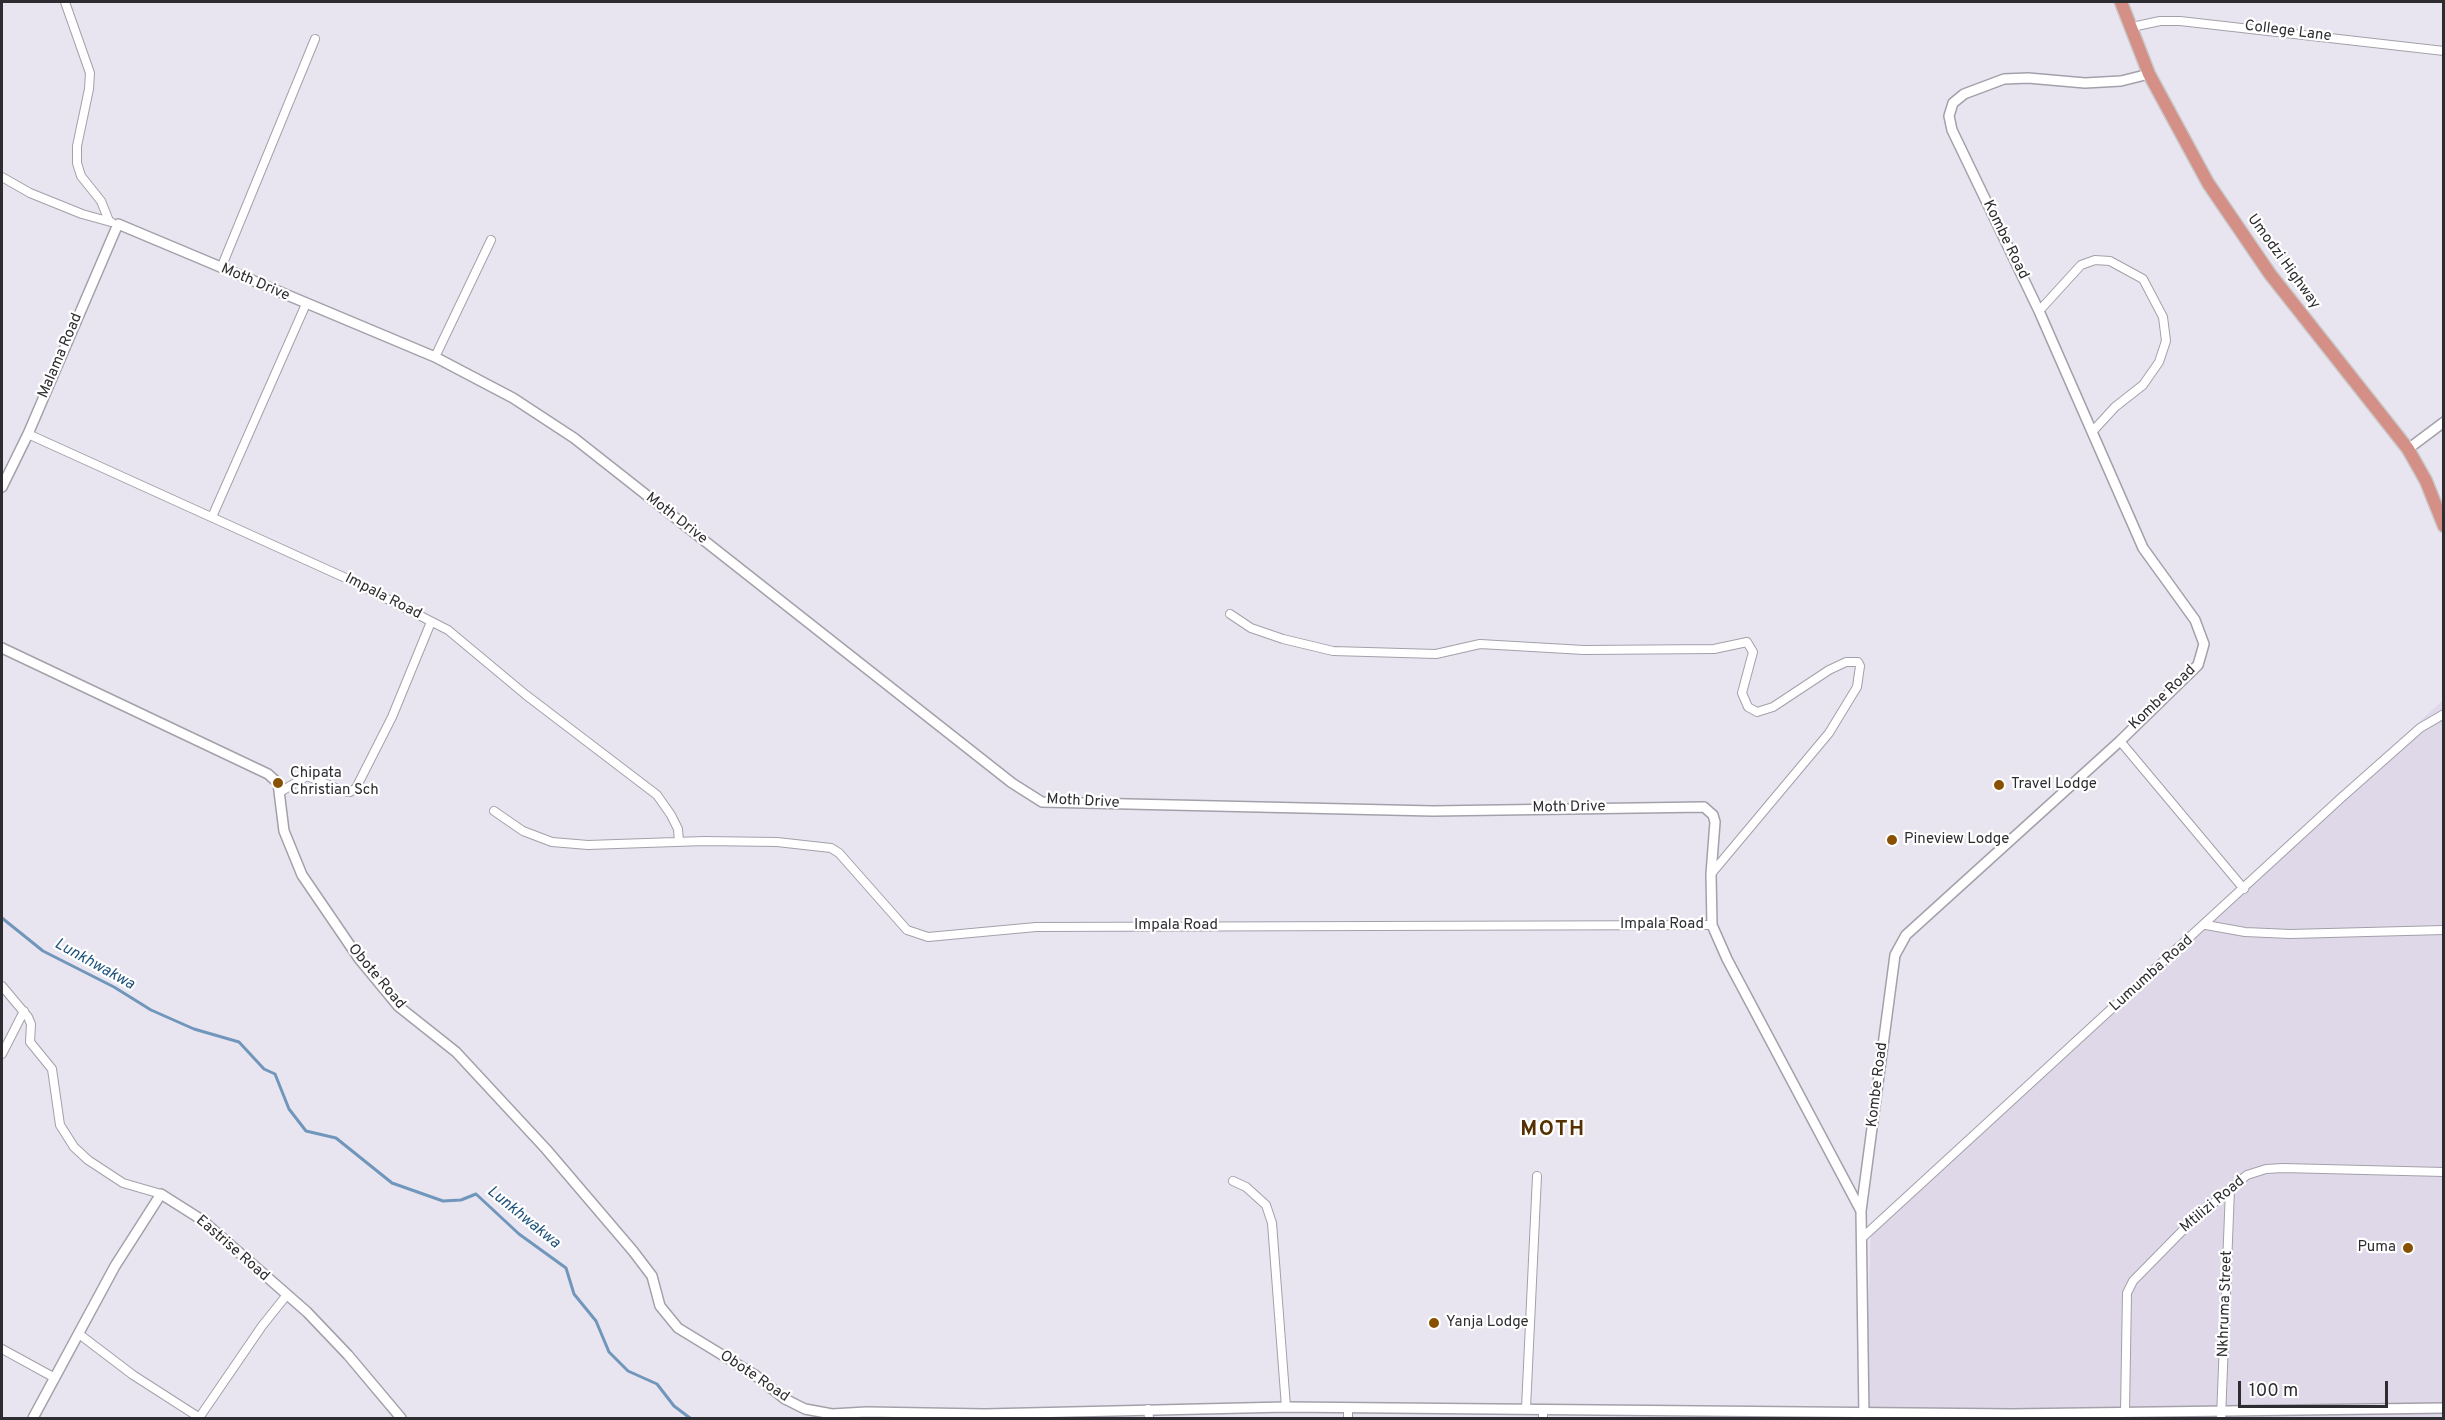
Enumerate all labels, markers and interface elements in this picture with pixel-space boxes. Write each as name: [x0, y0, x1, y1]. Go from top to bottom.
street label: College Lane: [2243, 18, 2333, 46]
street label: Kombe Road: [1978, 198, 2032, 282]
street label: Umodzi Highway: [2243, 211, 2323, 313]
street label: Moth Drive: [218, 260, 292, 306]
street label: Malama Road: [35, 311, 87, 401]
street label: Moth Drive: [642, 489, 710, 549]
street label: Impala Road: [342, 570, 424, 624]
street label: Kombe Road: [2126, 662, 2200, 734]
place label: Chipata Christian Sch: [290, 765, 379, 800]
marker: Chipata Christian Sch: [271, 776, 285, 790]
place label: Travel Lodge: [2011, 776, 2097, 794]
marker: Travel Lodge: [1992, 778, 2006, 792]
street label: Moth Drive: [1046, 791, 1120, 813]
street label: Moth Drive: [1532, 798, 1606, 818]
place label: Pineview Lodge: [1904, 831, 2009, 849]
marker: Pineview Lodge: [1885, 833, 1899, 847]
street label: Impala Road: [1620, 916, 1704, 934]
street label: Impala Road: [1134, 917, 1218, 935]
street label: Lumumba Road: [2107, 932, 2197, 1016]
water label: Lunkhwakwa: [51, 935, 137, 995]
street label: Obote Road: [343, 941, 409, 1013]
street label: Kombe Road: [1864, 1041, 1892, 1129]
district label: MOTH: [1520, 1118, 1586, 1144]
street label: Mtilizi Road: [2177, 1173, 2249, 1237]
water label: Lunkhwakwa: [483, 1183, 563, 1253]
street label: Eastrise Road: [192, 1212, 272, 1286]
place label: Puma: [2358, 1239, 2396, 1257]
marker: Puma: [2401, 1241, 2415, 1255]
street label: Nkhruma Street: [2215, 1250, 2237, 1358]
place label: Yanja Lodge: [1446, 1314, 1529, 1332]
marker: Yanja Lodge: [1427, 1316, 1441, 1330]
street label: Obote Road: [716, 1347, 792, 1407]
scale bar: [2241, 1369, 2391, 1407]
text: 100 m: [2249, 1380, 2298, 1403]

